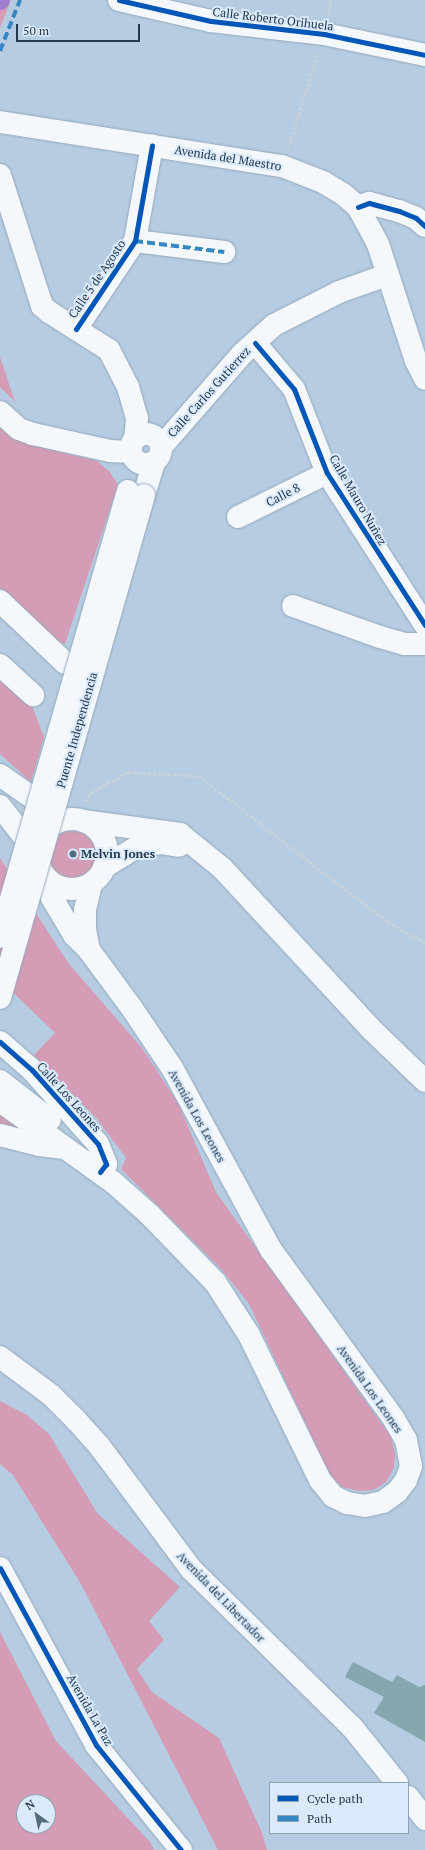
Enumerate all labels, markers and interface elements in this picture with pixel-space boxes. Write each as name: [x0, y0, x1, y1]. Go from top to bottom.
street label: Calle Roberto Orihuela: [212, 4, 334, 34]
scale bar: [18, 16, 142, 42]
text: 50 m: [23, 23, 49, 38]
street label: Avenida del Maestro: [173, 142, 283, 174]
street label: Calle 5 de Agosto: [65, 237, 129, 321]
street label: Calle Carlos Gutierrez: [165, 344, 253, 440]
street label: Calle Mauro Nuñez: [326, 452, 390, 548]
street label: Calle 8: [264, 480, 302, 510]
street label: Puente Independencia: [54, 670, 100, 790]
place label: Melvin Jones: [81, 847, 155, 861]
marker: Melvin Jones: [68, 849, 78, 859]
street label: Calle Los Leones: [34, 1059, 104, 1135]
street label: Avenida Los Leones: [165, 1067, 229, 1165]
street label: Avenida Los Leones: [334, 1342, 406, 1436]
street label: Avenida del Libertador: [174, 1549, 268, 1645]
street label: Avenida La Paz: [64, 1672, 116, 1748]
legend: [269, 1782, 409, 1834]
text: Cycle path: [307, 1791, 363, 1806]
north arrow: [16, 1794, 56, 1834]
text: N: [23, 1797, 37, 1813]
text: Path: [307, 1811, 332, 1826]

